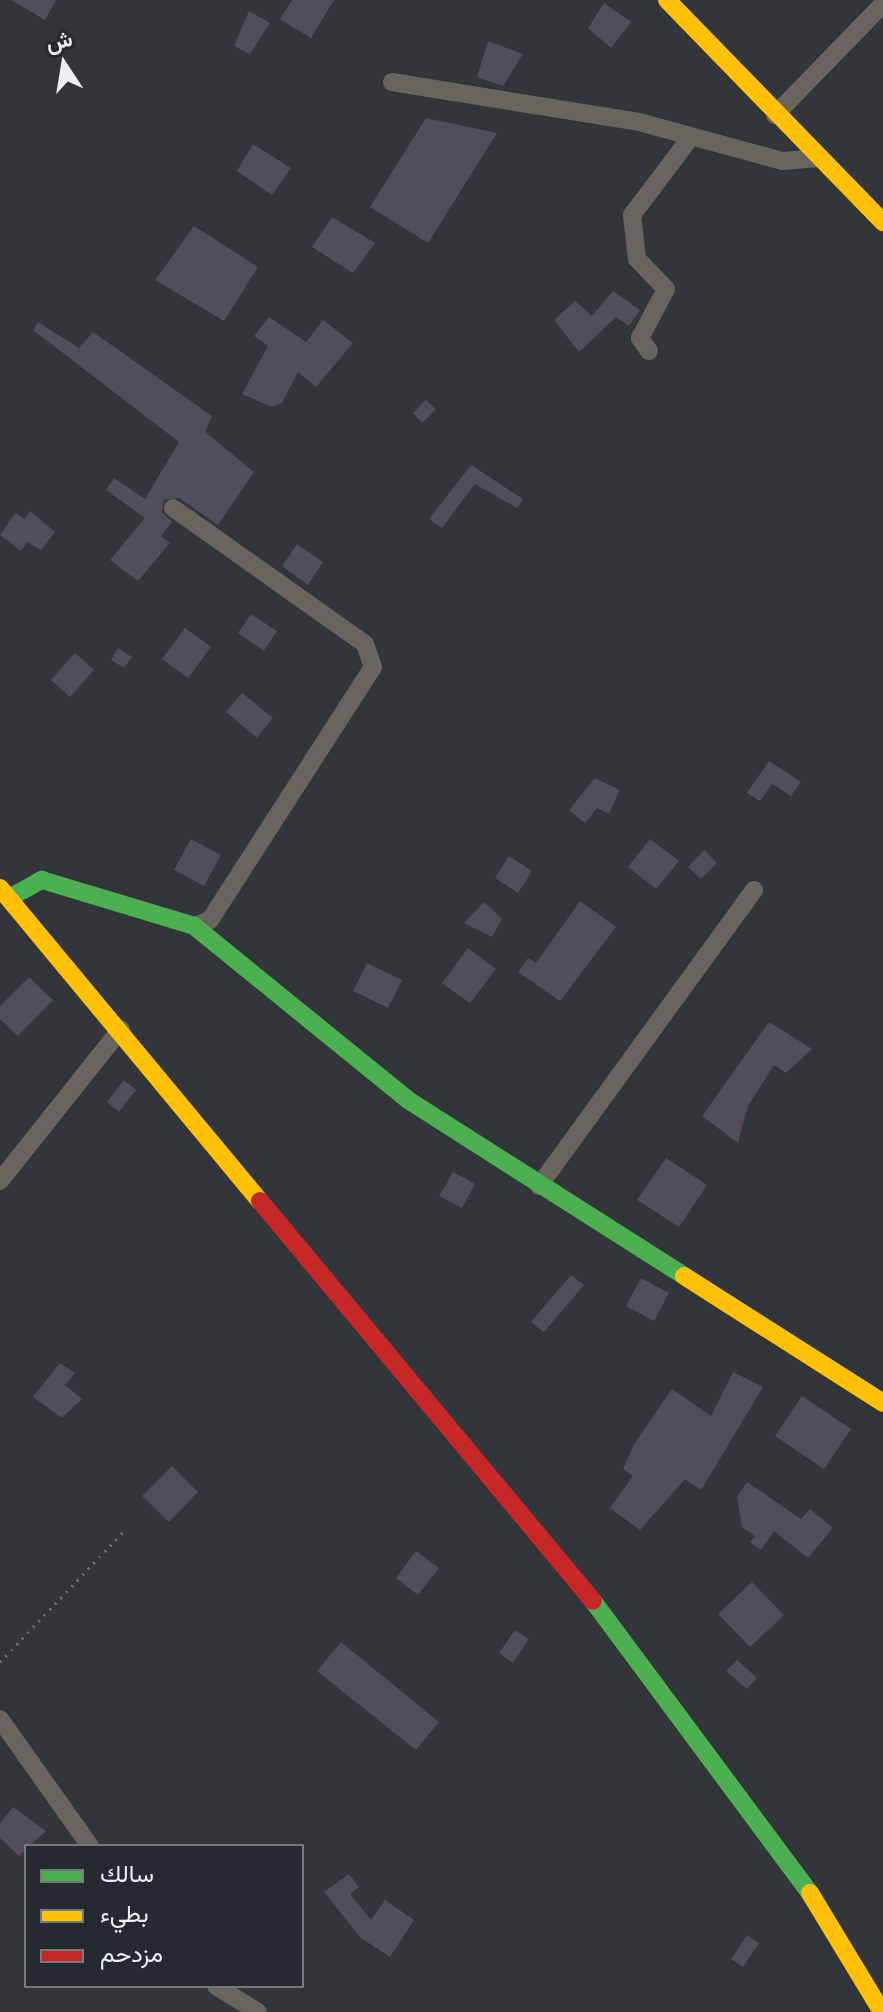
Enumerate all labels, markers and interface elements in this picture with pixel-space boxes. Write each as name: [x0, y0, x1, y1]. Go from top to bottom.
north arrow: [24, 24, 104, 104]
text: ش: [43, 24, 75, 57]
legend: [24, 1844, 304, 1988]
text: سالك: [100, 1858, 154, 1888]
text: بطيء: [100, 1898, 149, 1928]
text: مزدحم: [100, 1938, 163, 1968]

